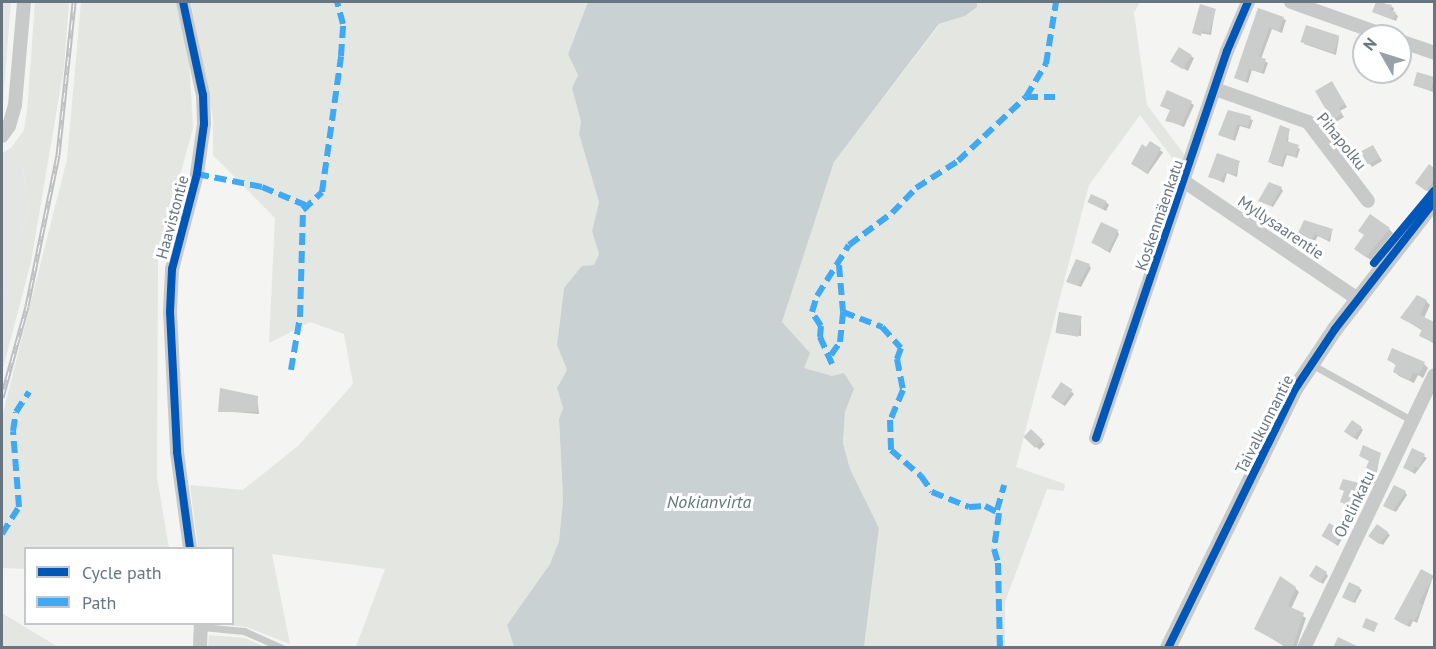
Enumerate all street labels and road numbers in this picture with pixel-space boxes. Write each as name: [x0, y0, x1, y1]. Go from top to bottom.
street label: Pihapolku: [1313, 108, 1371, 174]
street label: Koskenmäenkatu: [1131, 157, 1187, 273]
street label: Haavistontie: [152, 173, 192, 261]
street label: Myllysaarentie: [1234, 191, 1328, 263]
street label: Taivalkunnantie: [1231, 371, 1297, 477]
street label: Orelinkatu: [1330, 467, 1378, 541]

